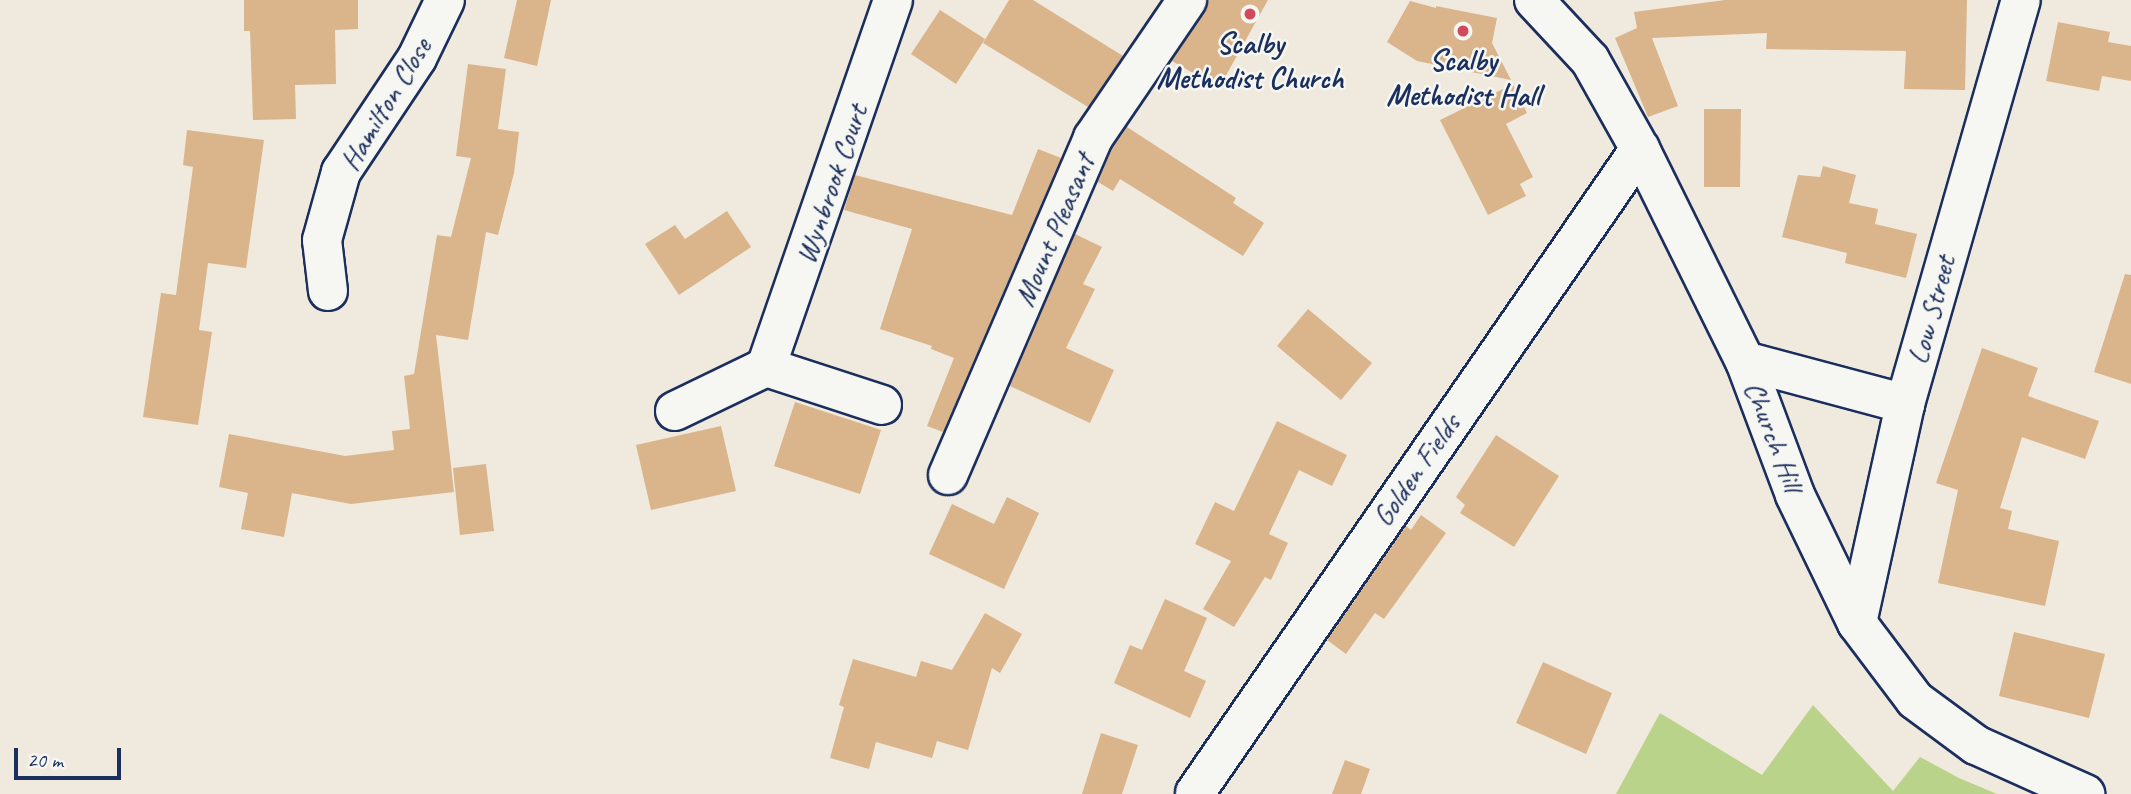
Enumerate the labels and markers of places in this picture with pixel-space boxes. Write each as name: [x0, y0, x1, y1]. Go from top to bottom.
marker: Scalby Methodist Church: [1242, 6, 1258, 22]
marker: Scalby Methodist Hall: [1455, 23, 1471, 39]
place label: Scalby Methodist Church: [1156, 25, 1344, 96]
place label: Scalby Methodist Hall: [1386, 42, 1540, 112]

